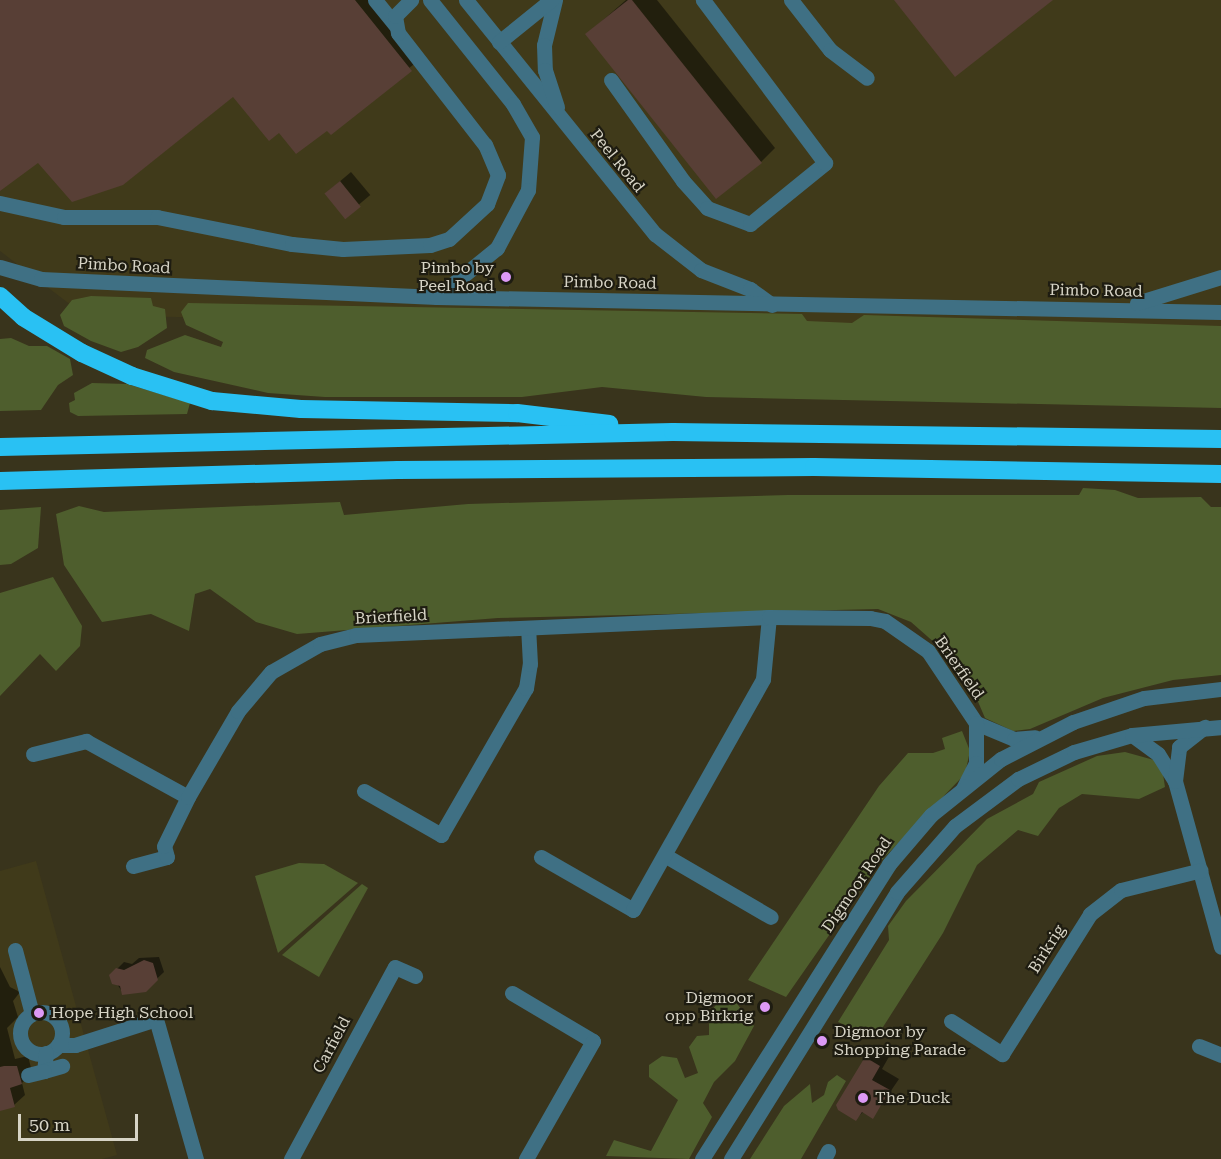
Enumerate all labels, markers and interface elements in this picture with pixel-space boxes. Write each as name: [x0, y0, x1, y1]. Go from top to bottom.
street label: Peel Road: [586, 126, 648, 196]
street label: Pimbo Road: [77, 254, 171, 278]
place label: Pimbo by Peel Road: [418, 258, 494, 296]
marker: Pimbo by Peel Road: [499, 270, 513, 284]
street label: Pimbo Road: [563, 273, 657, 293]
street label: Pimbo Road: [1049, 281, 1143, 301]
street label: Brierfield: [354, 606, 428, 628]
street label: Brierfield: [930, 633, 988, 703]
street label: Digmoor Road: [818, 834, 896, 936]
street label: Birkrig: [1025, 921, 1069, 977]
place label: Digmoor opp Birkrig: [665, 988, 753, 1026]
marker: Digmoor opp Birkrig: [758, 1000, 772, 1014]
place label: Hope High School: [51, 1003, 193, 1023]
marker: Hope High School: [32, 1006, 46, 1020]
street label: Carfield: [309, 1013, 355, 1077]
place label: Digmoor by Shopping Parade: [834, 1022, 966, 1060]
marker: Digmoor by Shopping Parade: [815, 1034, 829, 1048]
place label: The Duck: [875, 1088, 950, 1108]
marker: The Duck: [856, 1091, 870, 1105]
scale bar: [21, 1102, 141, 1140]
text: 50 m: [29, 1114, 70, 1135]

